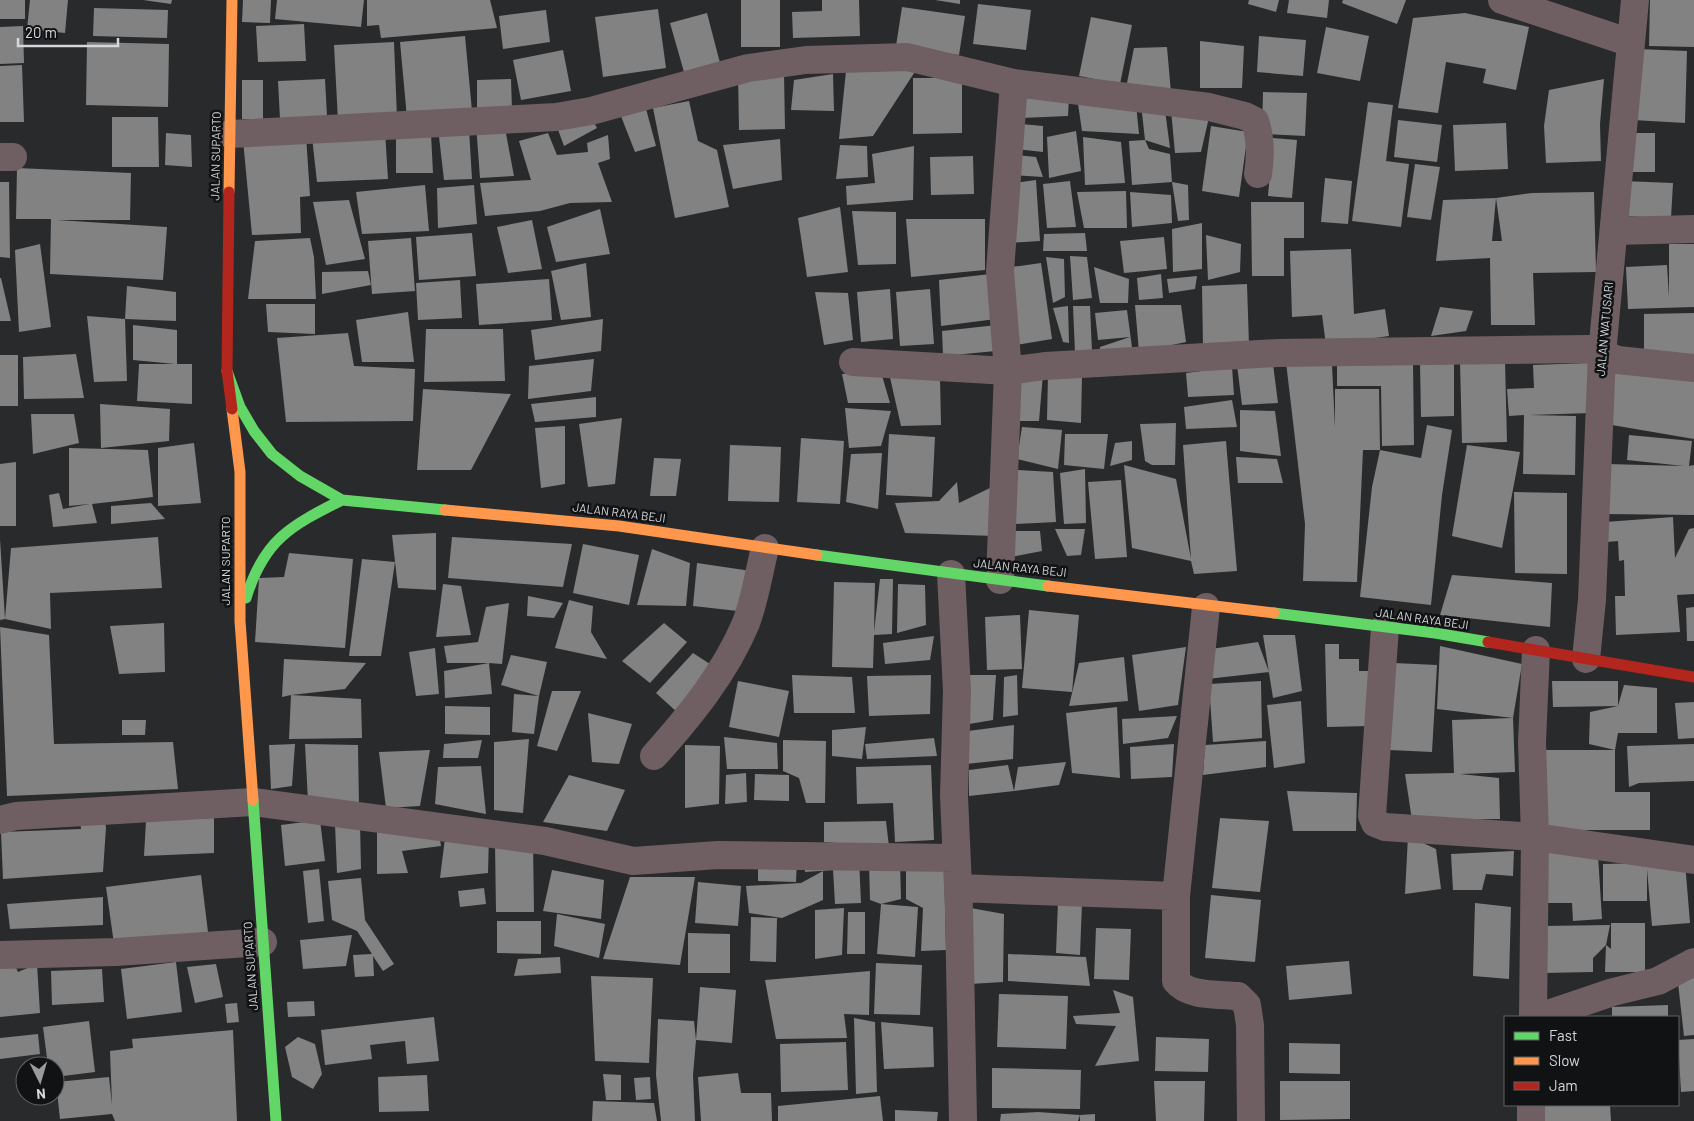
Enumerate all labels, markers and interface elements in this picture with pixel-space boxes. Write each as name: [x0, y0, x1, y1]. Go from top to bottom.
scale bar: [18, 15, 118, 47]
text: 20 m: [25, 23, 57, 41]
street label: JALAN SUPARTO: [207, 111, 223, 201]
street label: JALAN WATUSARI: [1593, 281, 1615, 377]
street label: JALAN RAYA BEJI: [572, 499, 667, 525]
street label: JALAN SUPARTO: [218, 516, 232, 606]
street label: JALAN RAYA BEJI: [973, 555, 1067, 579]
street label: JALAN RAYA BEJI: [1375, 605, 1470, 631]
street label: JALAN SUPARTO: [240, 921, 260, 1011]
legend: [1504, 1016, 1679, 1106]
text: Fast: [1549, 1026, 1577, 1044]
text: Slow: [1549, 1051, 1580, 1069]
north arrow: [15, 1056, 65, 1106]
text: Jam: [1549, 1076, 1578, 1094]
text: N: [36, 1086, 47, 1103]

